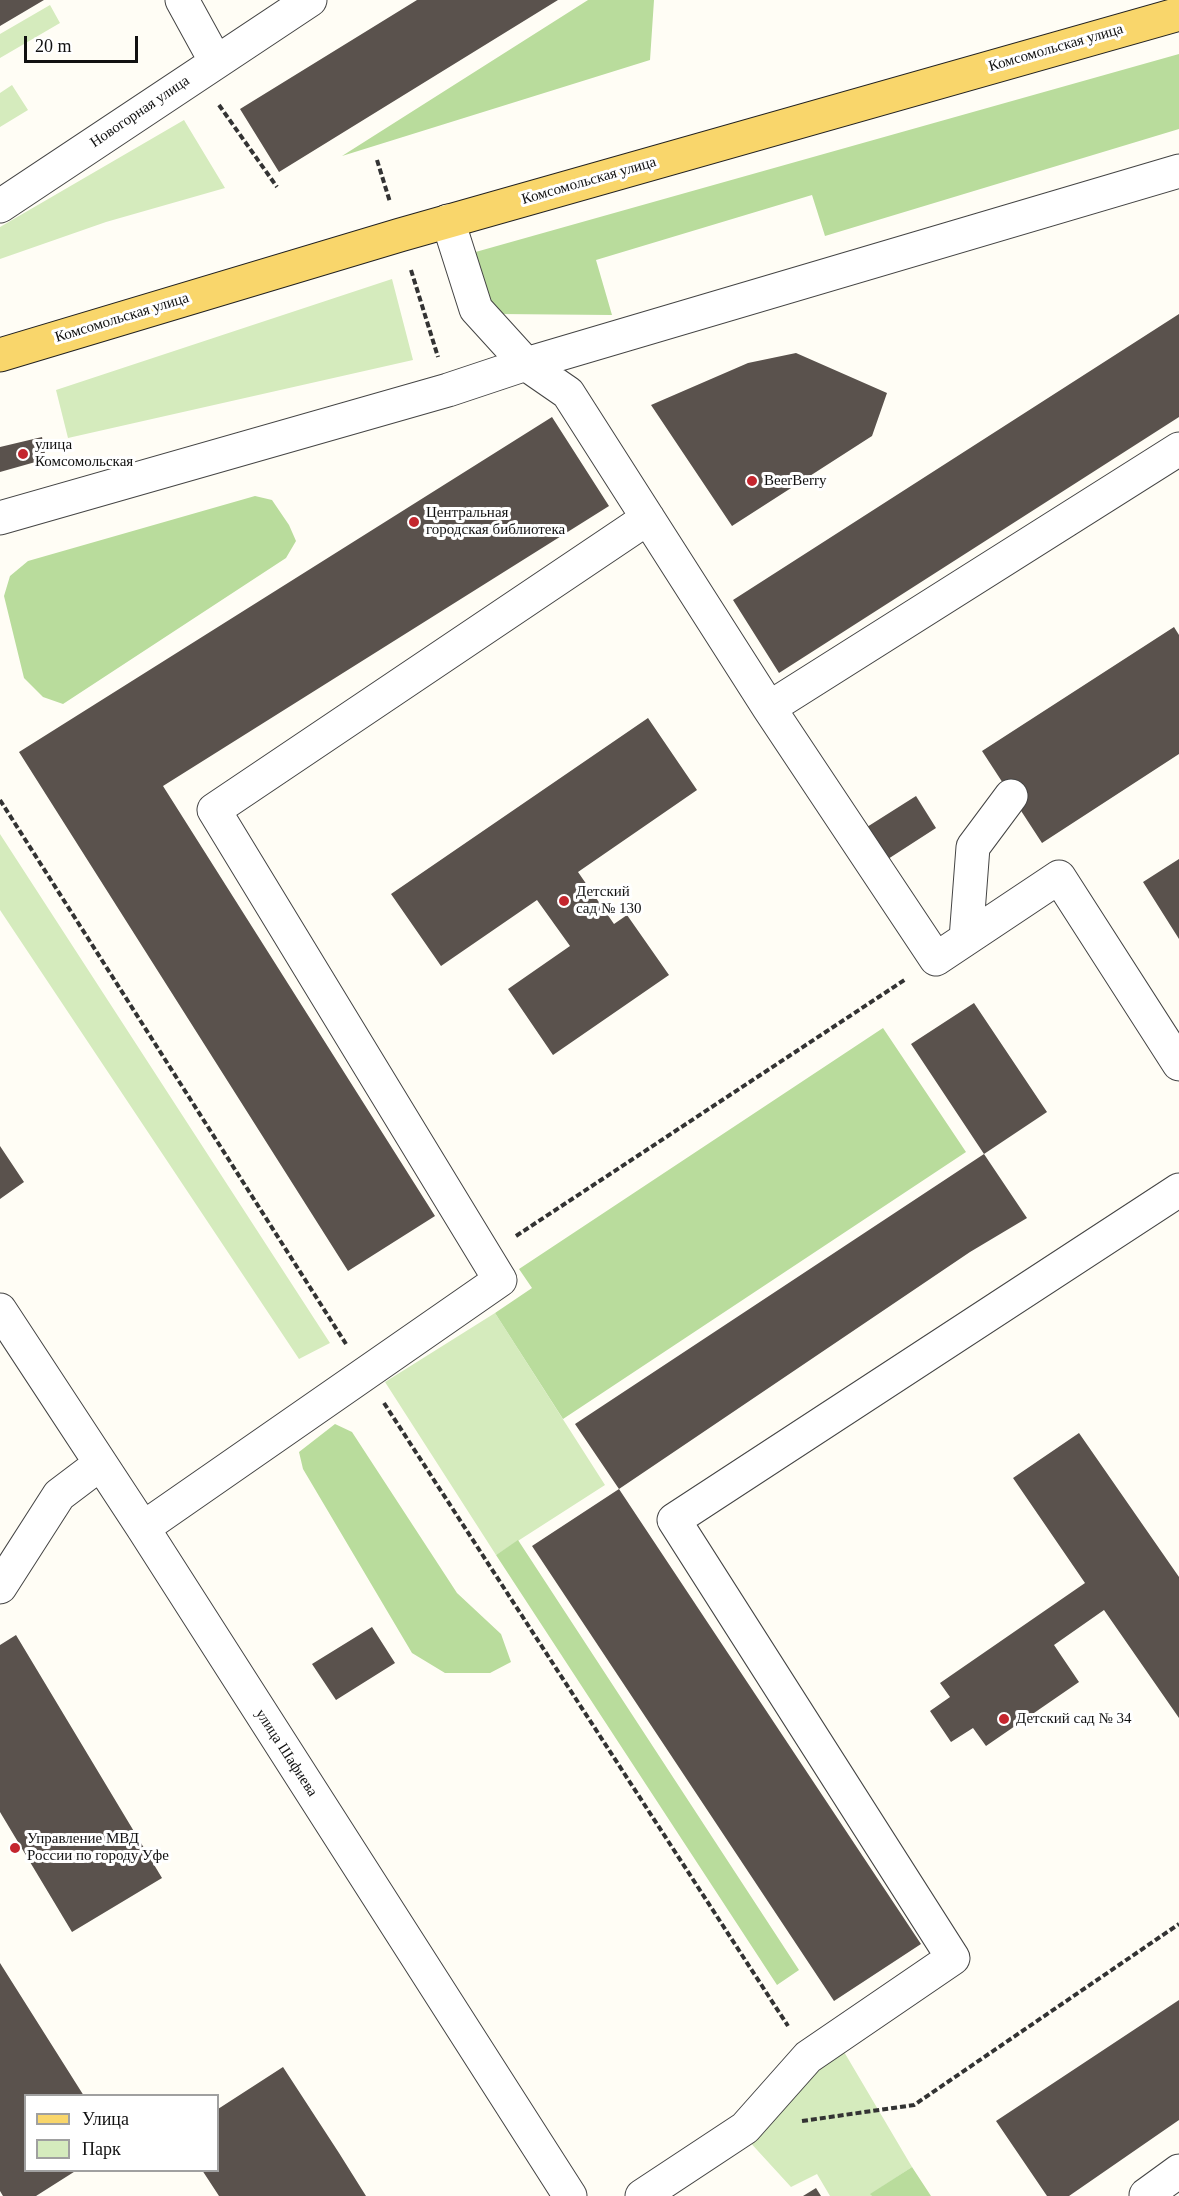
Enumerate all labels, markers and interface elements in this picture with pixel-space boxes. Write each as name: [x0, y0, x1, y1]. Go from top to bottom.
street label: Комсомольская улица: [987, 20, 1125, 76]
scale bar: [27, 24, 141, 62]
text: 20 m: [35, 36, 72, 56]
street label: Новогорная улица: [87, 72, 193, 152]
street label: Комсомольская улица: [520, 153, 658, 209]
street label: Комсомольская улица: [53, 289, 191, 347]
place label: улица Комсомольская: [35, 436, 133, 471]
marker: улица Комсомольская: [16, 447, 30, 461]
place label: BeerBerry: [764, 472, 826, 490]
marker: BeerBerry: [745, 474, 759, 488]
place label: Центральная городская библиотека: [426, 504, 565, 539]
marker: Центральная городская библиотека: [407, 515, 421, 529]
place label: Детский сад № 130: [576, 883, 641, 918]
marker: Детский сад № 130: [557, 894, 571, 908]
street label: улица Шафиева: [251, 1706, 321, 1800]
place label: Детский сад № 34: [1016, 1710, 1132, 1728]
marker: Детский сад № 34: [997, 1712, 1011, 1726]
place label: Управление МВД России по городу Уфе: [27, 1830, 169, 1865]
marker: Управление МВД России по городу Уфе: [8, 1841, 22, 1855]
legend: [24, 2094, 219, 2172]
text: Улица: [82, 2109, 129, 2129]
text: Парк: [82, 2139, 121, 2159]

